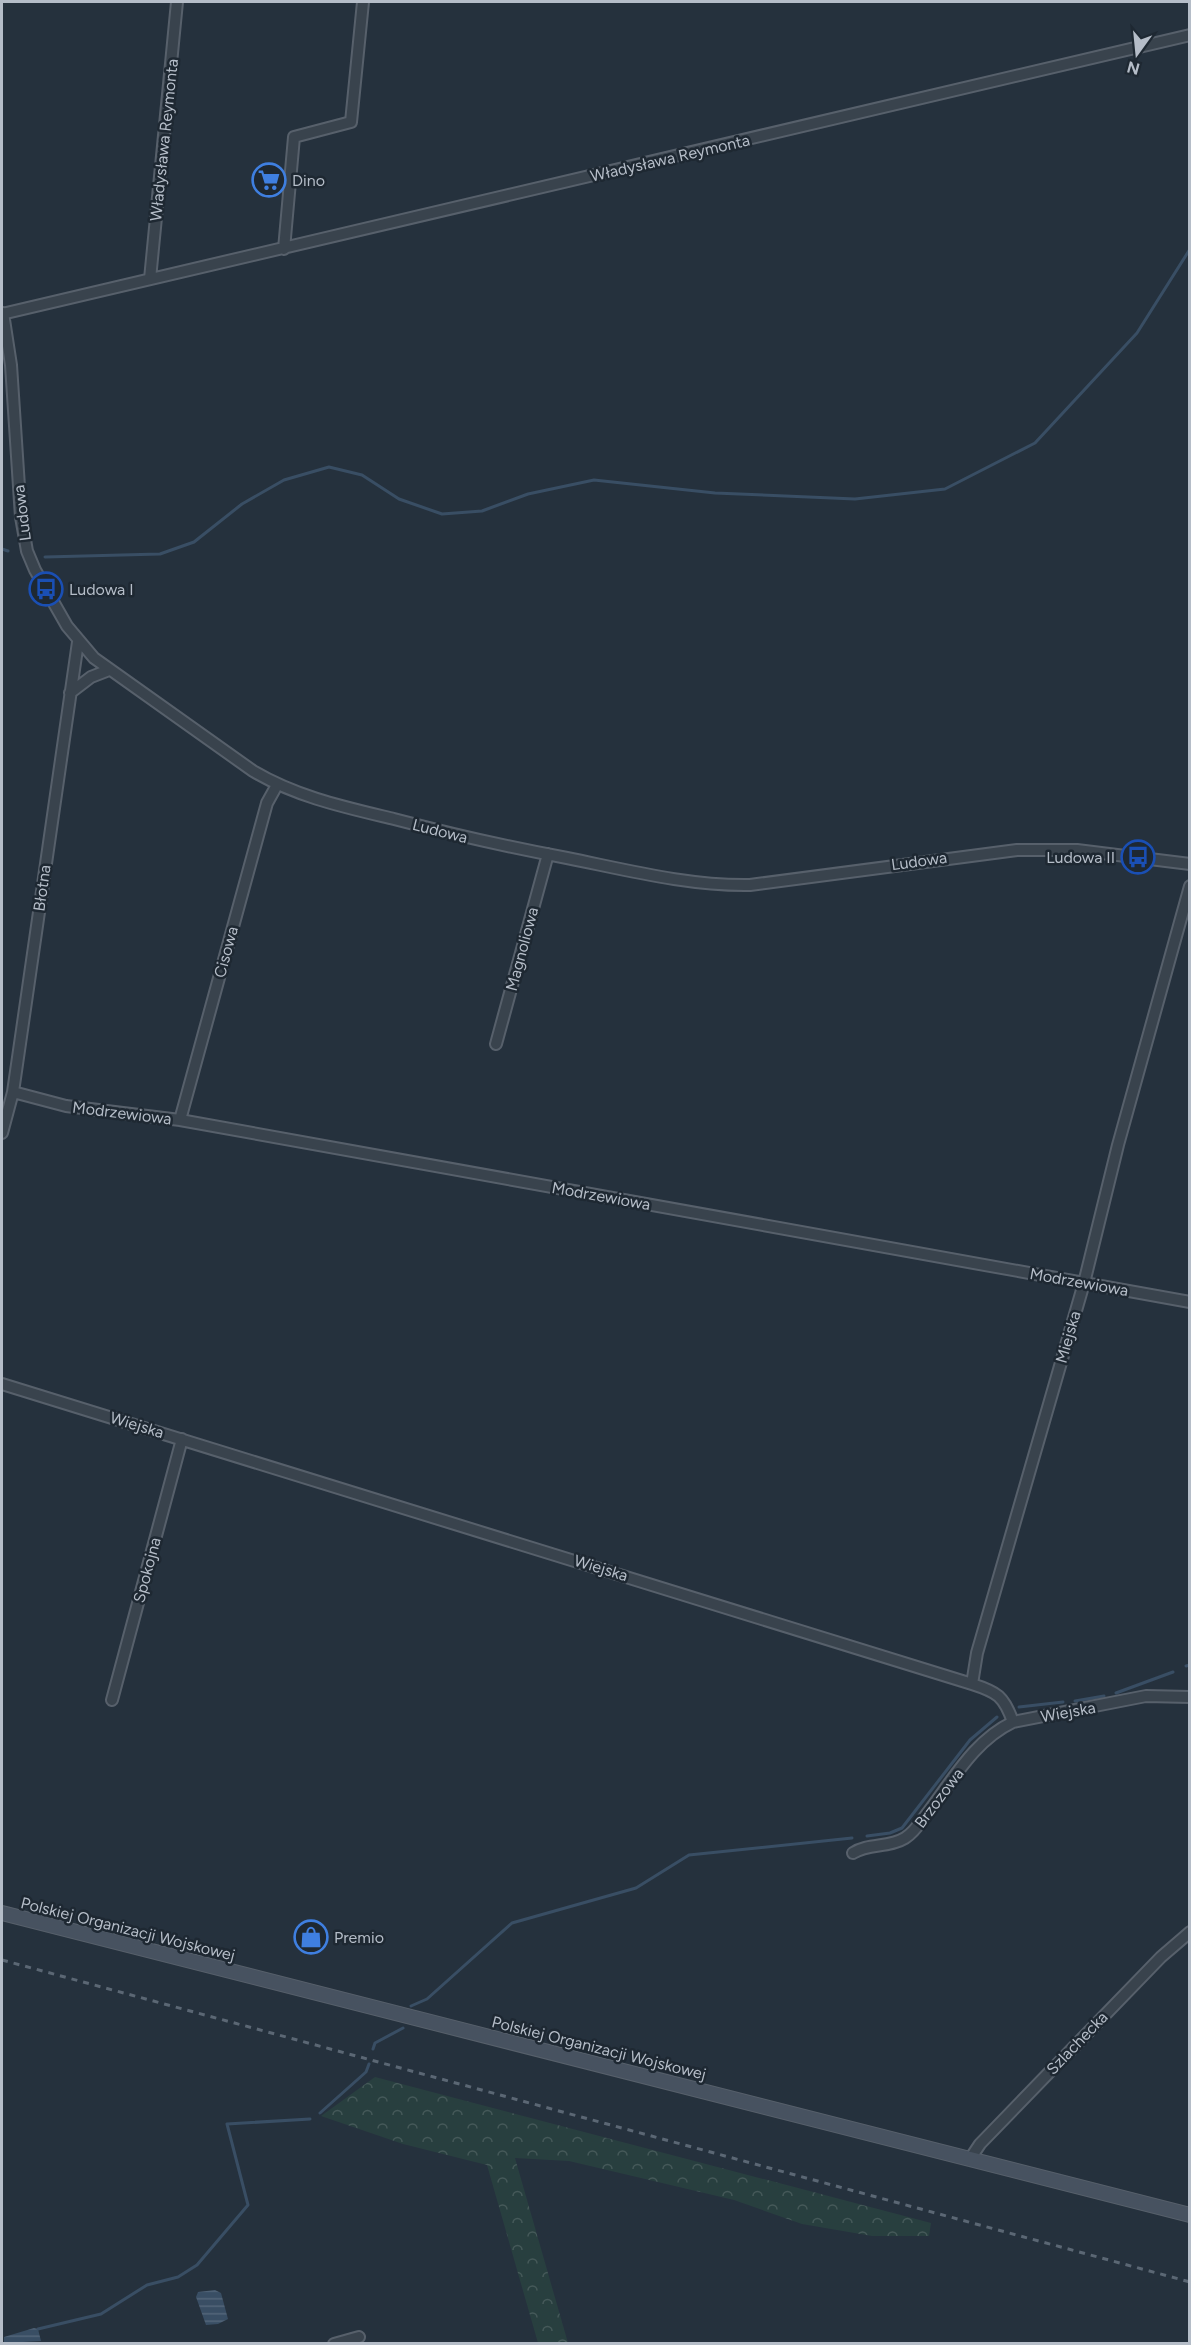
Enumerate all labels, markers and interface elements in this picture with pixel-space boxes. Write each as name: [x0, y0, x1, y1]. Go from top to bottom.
north arrow: [1107, 24, 1167, 84]
text: N: [1125, 57, 1142, 79]
street label: Władysława Reymonta: [146, 58, 182, 222]
street label: Władysława Reymonta: [588, 130, 752, 186]
supermarket icon: Dino: [251, 162, 287, 198]
place label: Dino: [292, 171, 325, 190]
street label: Ludowa: [9, 484, 35, 542]
bus stop icon: Ludowa I: [28, 571, 64, 607]
place label: Ludowa I: [69, 580, 134, 599]
street label: Ludowa: [410, 815, 470, 847]
bus stop icon: Ludowa II: [1120, 839, 1156, 875]
street label: Ludowa: [890, 848, 948, 874]
place label: Ludowa II: [1046, 848, 1115, 867]
street label: Błotna: [29, 864, 55, 912]
street label: Magnoliowa: [502, 905, 542, 993]
street label: Cisowa: [210, 924, 242, 980]
street label: Modrzewiowa: [71, 1097, 173, 1129]
street label: Modrzewiowa: [550, 1178, 652, 1214]
street label: Modrzewiowa: [1028, 1264, 1130, 1300]
street label: Miejska: [1051, 1309, 1085, 1365]
street label: Wiejska: [108, 1408, 166, 1442]
street label: Spokojna: [129, 1535, 165, 1605]
street label: Wiejska: [572, 1551, 630, 1585]
street label: Wiejska: [1039, 1698, 1097, 1726]
street label: Brzozowa: [910, 1764, 968, 1832]
street label: Polskiej Organizacji Wojskowej: [19, 1893, 237, 1965]
shop icon: Premio: [293, 1919, 329, 1955]
place label: Premio: [334, 1928, 384, 1947]
street label: Szlachecka: [1042, 2008, 1112, 2078]
street label: Polskiej Organizacji Wojskowej: [490, 2012, 708, 2084]

